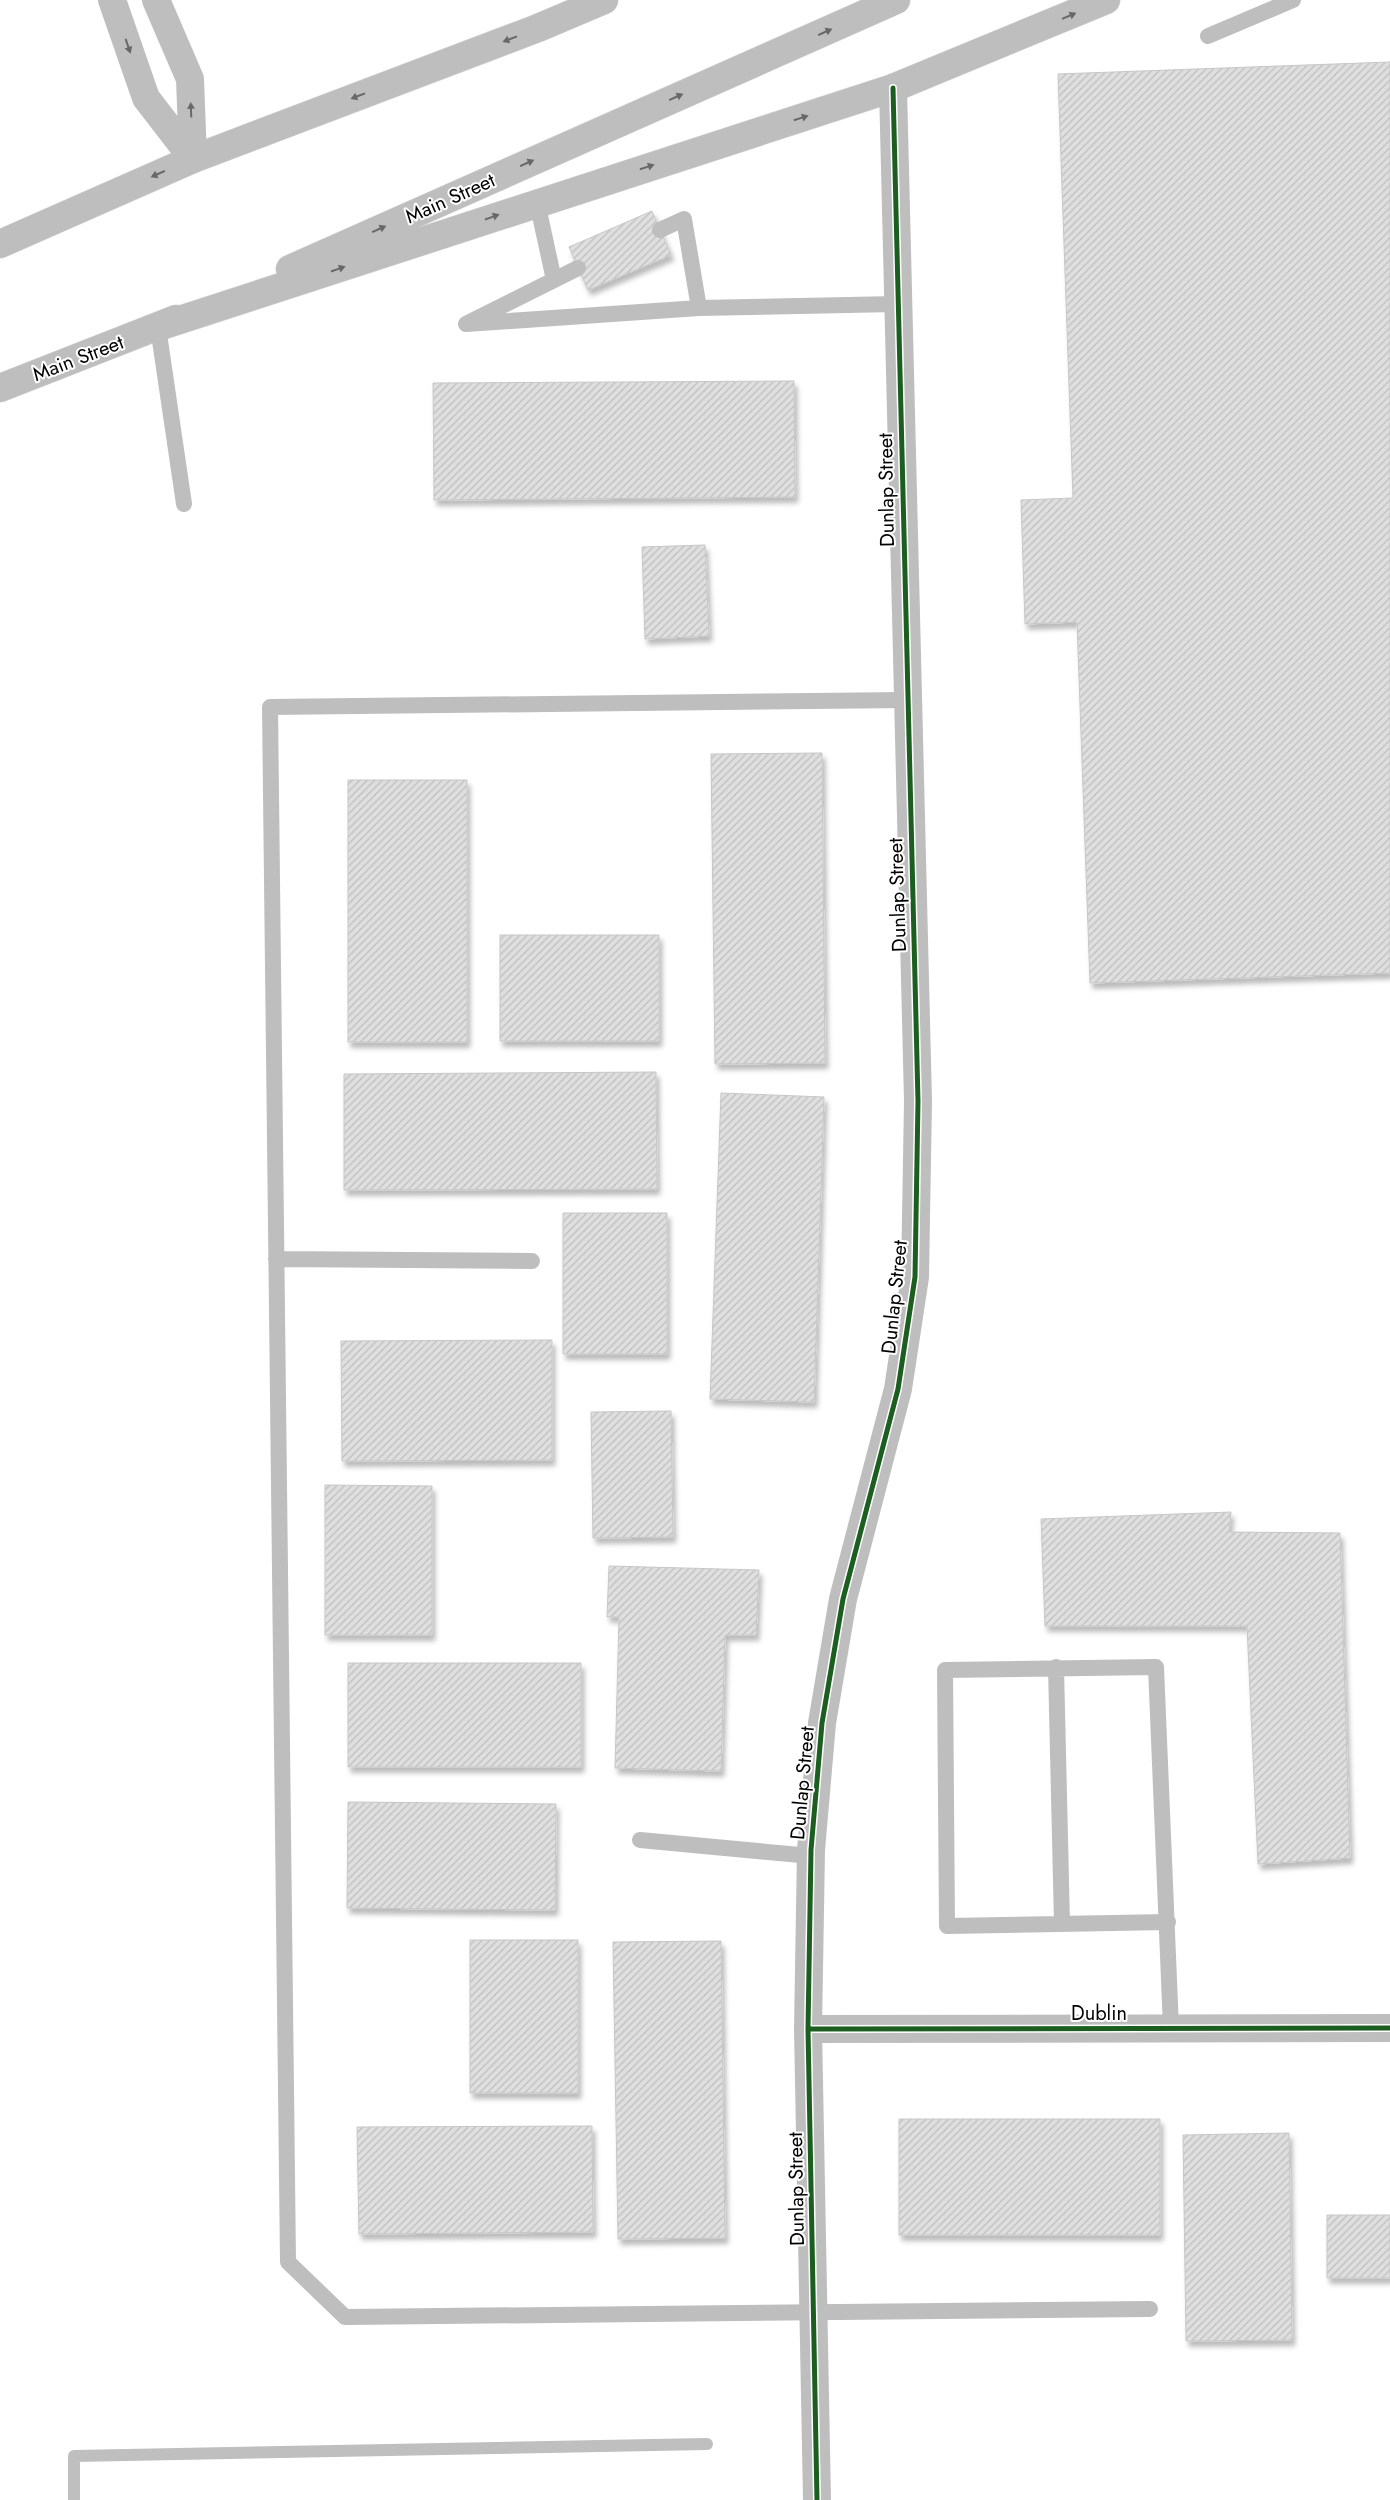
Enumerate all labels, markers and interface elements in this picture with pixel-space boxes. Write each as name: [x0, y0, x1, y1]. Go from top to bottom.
one-way arrow: [1062, 11, 1076, 19]
one-way arrow: [818, 27, 832, 35]
one-way arrow: [503, 35, 518, 43]
one-way arrow: [124, 39, 132, 54]
one-way arrow: [351, 93, 366, 100]
one-way arrow: [669, 93, 683, 101]
one-way arrow: [187, 102, 195, 118]
one-way arrow: [794, 113, 809, 121]
one-way arrow: [520, 159, 534, 167]
one-way arrow: [639, 163, 654, 171]
street label: Main Street: [401, 166, 500, 231]
one-way arrow: [151, 171, 165, 179]
one-way arrow: [485, 213, 500, 221]
one-way arrow: [372, 225, 386, 233]
one-way arrow: [331, 265, 346, 273]
street label: Main Street: [29, 328, 128, 389]
street label: Dunlap Street: [871, 433, 902, 547]
street label: Dunlap Street: [881, 837, 914, 952]
street label: Dunlap Street: [874, 1239, 915, 1355]
street label: Dunlap Street: [783, 1725, 822, 1841]
street label: Dublin: [1071, 1999, 1127, 2028]
street label: Dunlap Street: [781, 2132, 812, 2246]

